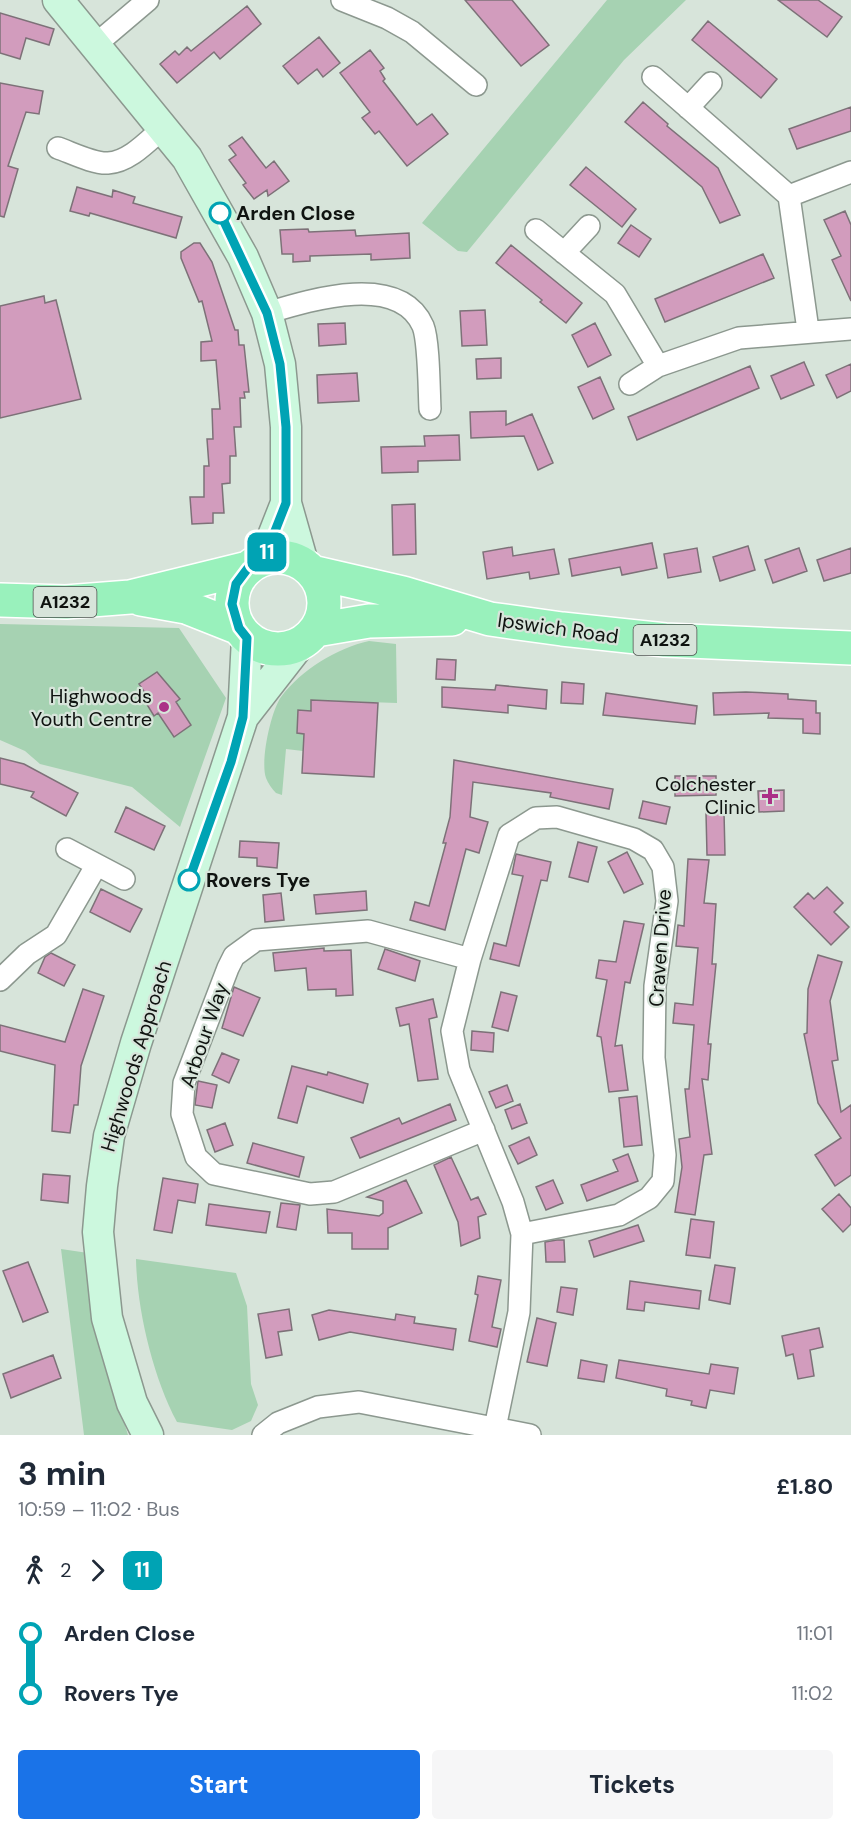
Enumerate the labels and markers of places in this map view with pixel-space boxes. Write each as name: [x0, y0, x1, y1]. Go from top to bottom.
place label: Arden Close: [236, 200, 355, 226]
marker: Arden Close: [209, 202, 231, 224]
place label: Highwoods Youth Centre: [31, 683, 152, 732]
marker: Highwoods Youth Centre: [157, 700, 171, 714]
place label: Colchester Clinic: [655, 771, 756, 820]
marker: Colchester Clinic: [761, 787, 779, 805]
place label: Rovers Tye: [206, 867, 310, 893]
marker: Rovers Tye: [178, 869, 200, 891]

